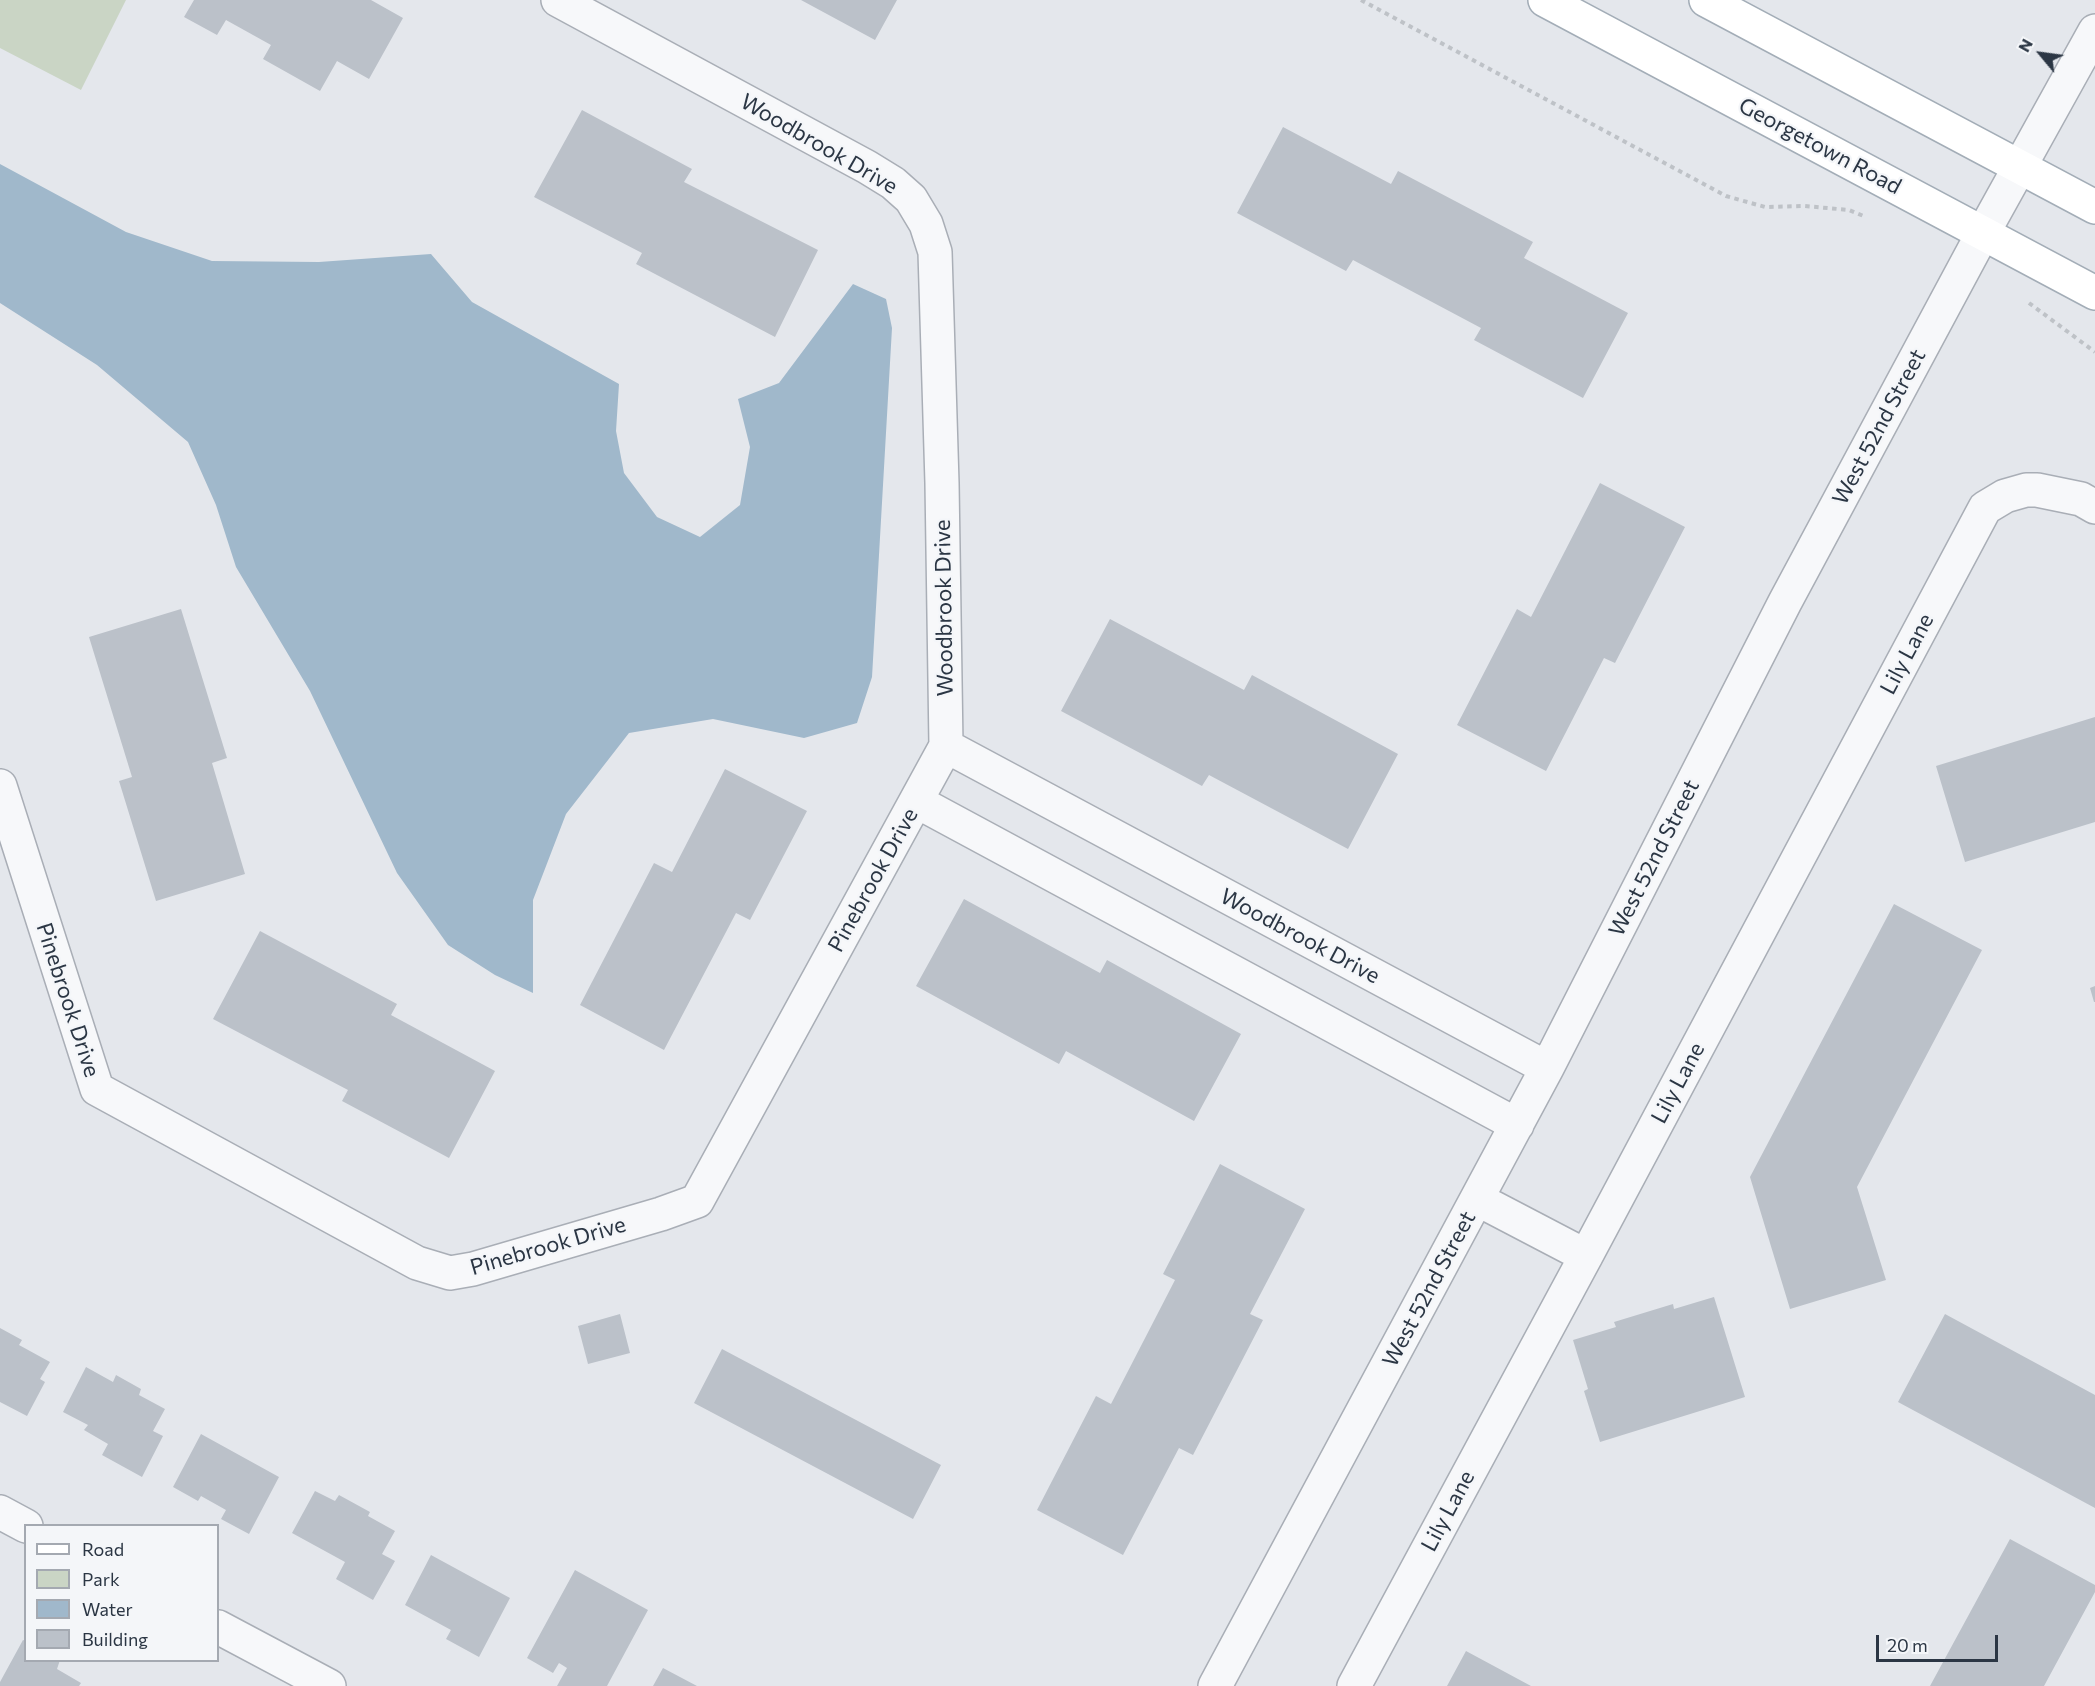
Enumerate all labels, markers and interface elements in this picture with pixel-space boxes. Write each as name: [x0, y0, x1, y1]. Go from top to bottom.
north arrow: [2011, 24, 2071, 84]
text: N: [2014, 35, 2036, 55]
street label: Woodbrook Drive: [736, 88, 902, 200]
street label: Georgetown Road: [1734, 92, 1906, 200]
street label: West 52nd Street: [1827, 345, 1931, 509]
street label: Woodbrook Drive: [929, 519, 959, 697]
street label: Lily Lane: [1875, 609, 1939, 699]
street label: West 52nd Street: [1603, 775, 1705, 941]
street label: Pinebrook Drive: [823, 803, 923, 957]
street label: Woodbrook Drive: [1216, 883, 1384, 989]
street label: Pinebrook Drive: [31, 920, 105, 1080]
street label: Lily Lane: [1646, 1038, 1710, 1128]
street label: West 52nd Street: [1377, 1207, 1481, 1371]
street label: Pinebrook Drive: [467, 1211, 629, 1281]
street label: Lily Lane: [1416, 1466, 1480, 1556]
legend: [24, 1524, 219, 1662]
text: Road: [82, 1538, 124, 1560]
text: Park: [82, 1568, 120, 1590]
text: Water: [82, 1598, 133, 1620]
scale bar: [1879, 1623, 2000, 1661]
text: Building: [82, 1628, 148, 1650]
text: 20 m: [1887, 1634, 1928, 1656]

